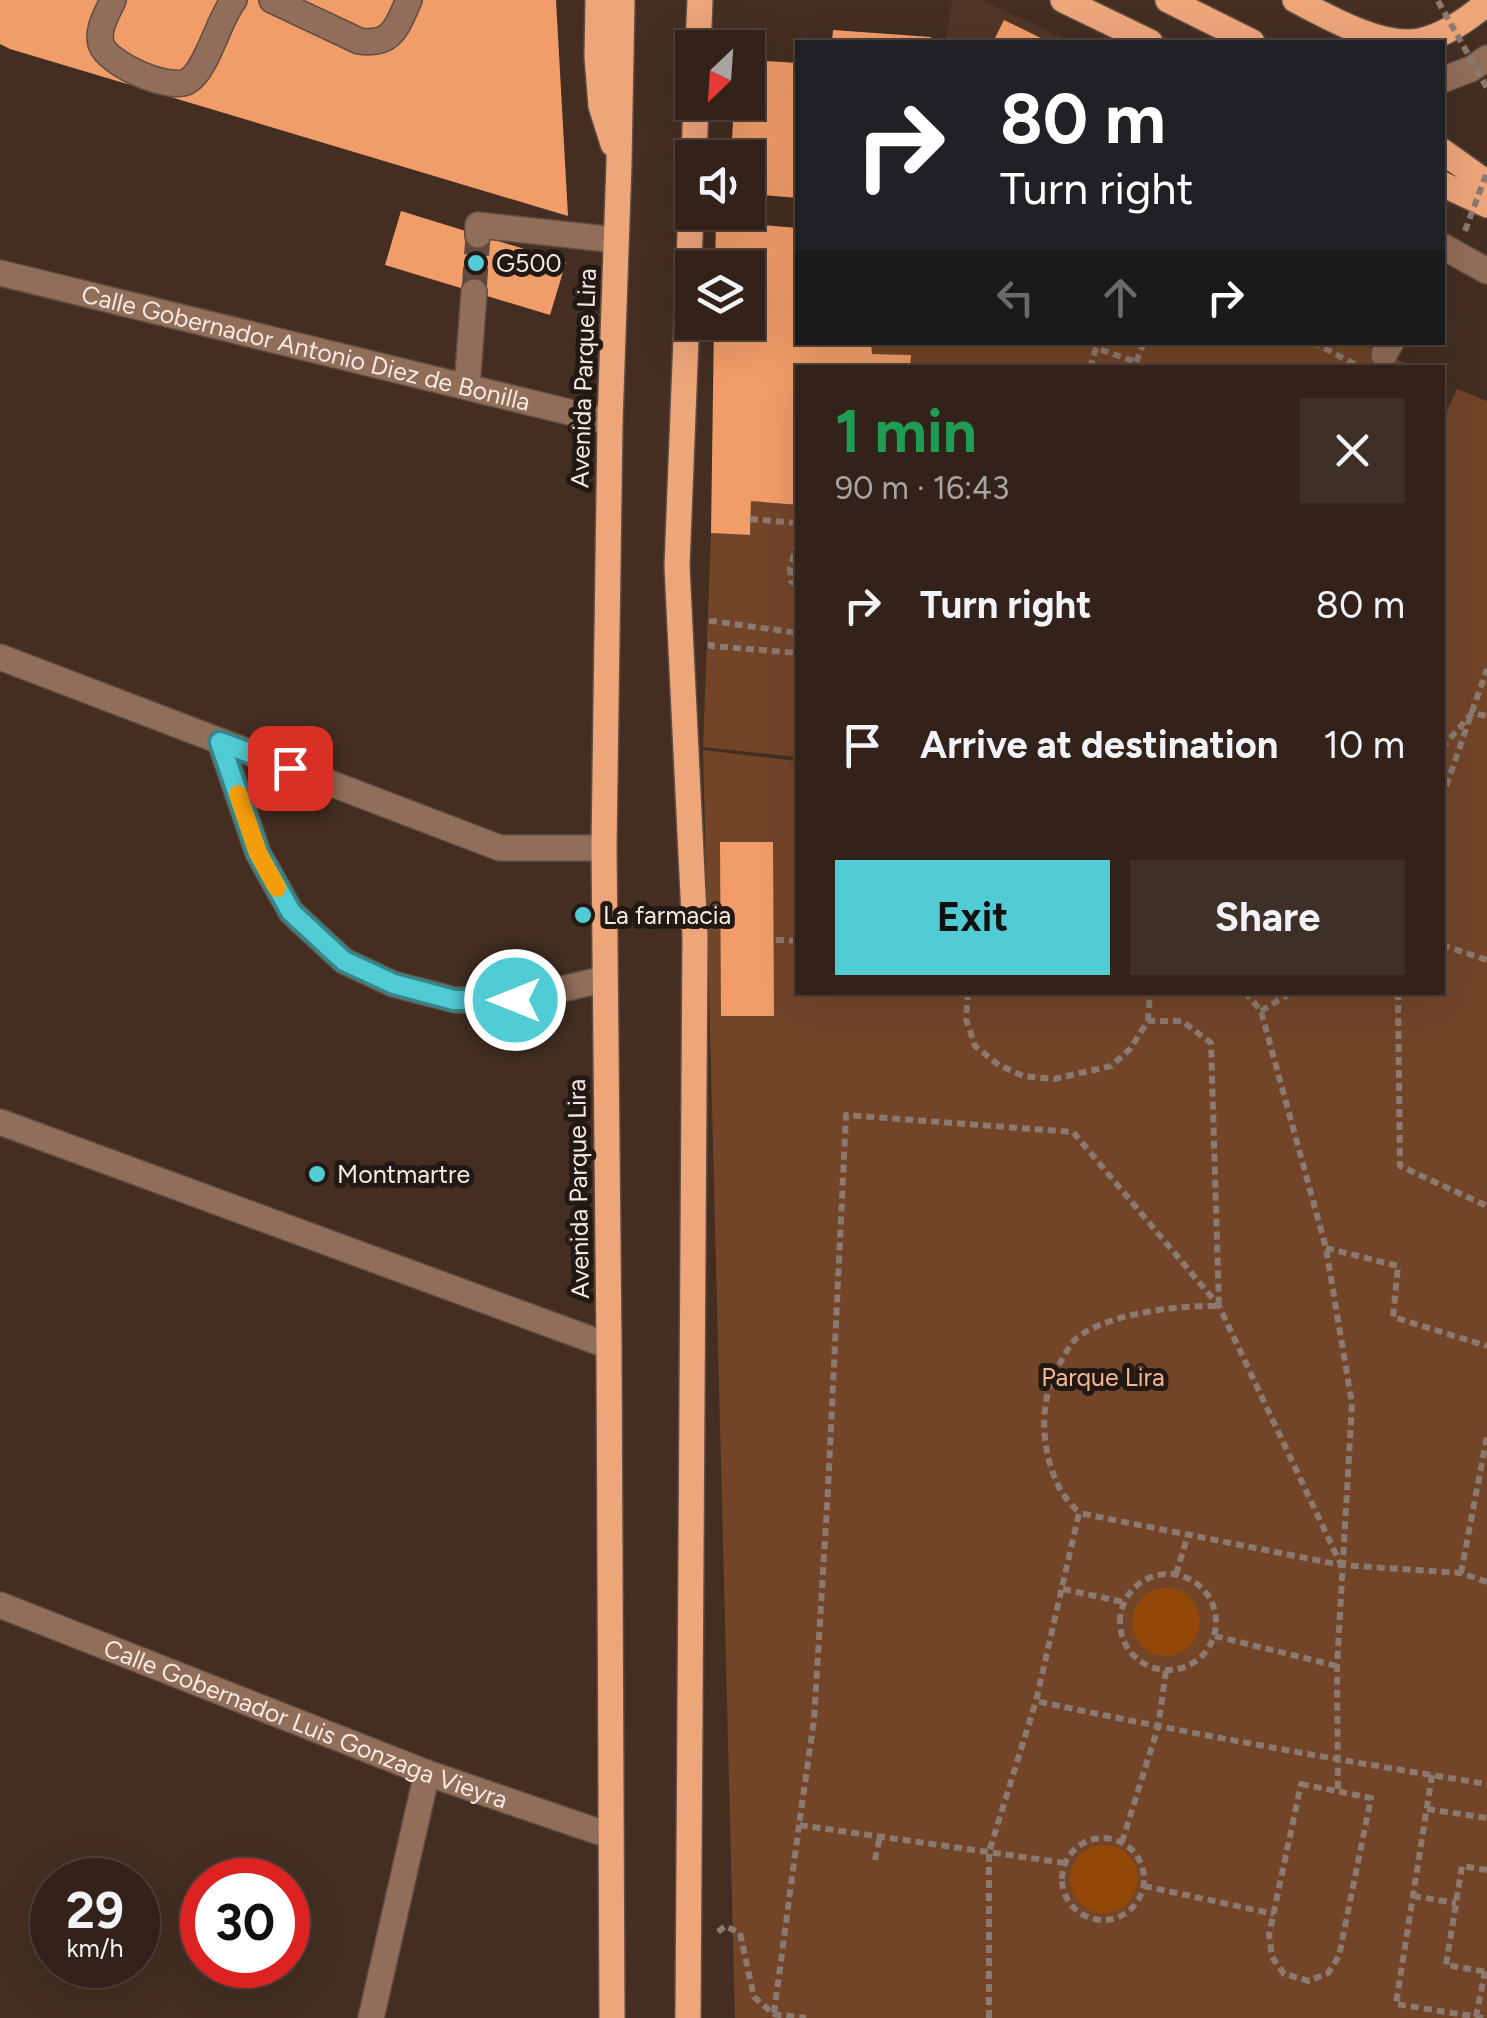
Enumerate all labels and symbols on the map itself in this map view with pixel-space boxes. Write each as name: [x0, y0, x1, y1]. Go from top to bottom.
north arrow: [675, 30, 765, 120]
place label: G500: [496, 248, 561, 278]
marker: G500: [465, 252, 487, 274]
street label: Avenida Parque Lira: [564, 268, 602, 488]
street label: Calle Gobernador Antonio Diez de Bonilla: [79, 279, 533, 417]
pin: [248, 726, 333, 811]
place label: La farmacia: [603, 900, 731, 930]
marker: La farmacia: [572, 904, 594, 926]
position arrow: [463, 948, 567, 1052]
street label: Avenida Parque Lira: [561, 1079, 595, 1299]
place label: Montmartre: [337, 1159, 470, 1189]
marker: Montmartre: [306, 1163, 328, 1185]
park label: Parque Lira: [1041, 1362, 1165, 1392]
street label: Calle Gobernador Luis Gonzaga Vieyra: [100, 1632, 512, 1814]
speed limit sign: 30: [180, 1858, 310, 1988]

